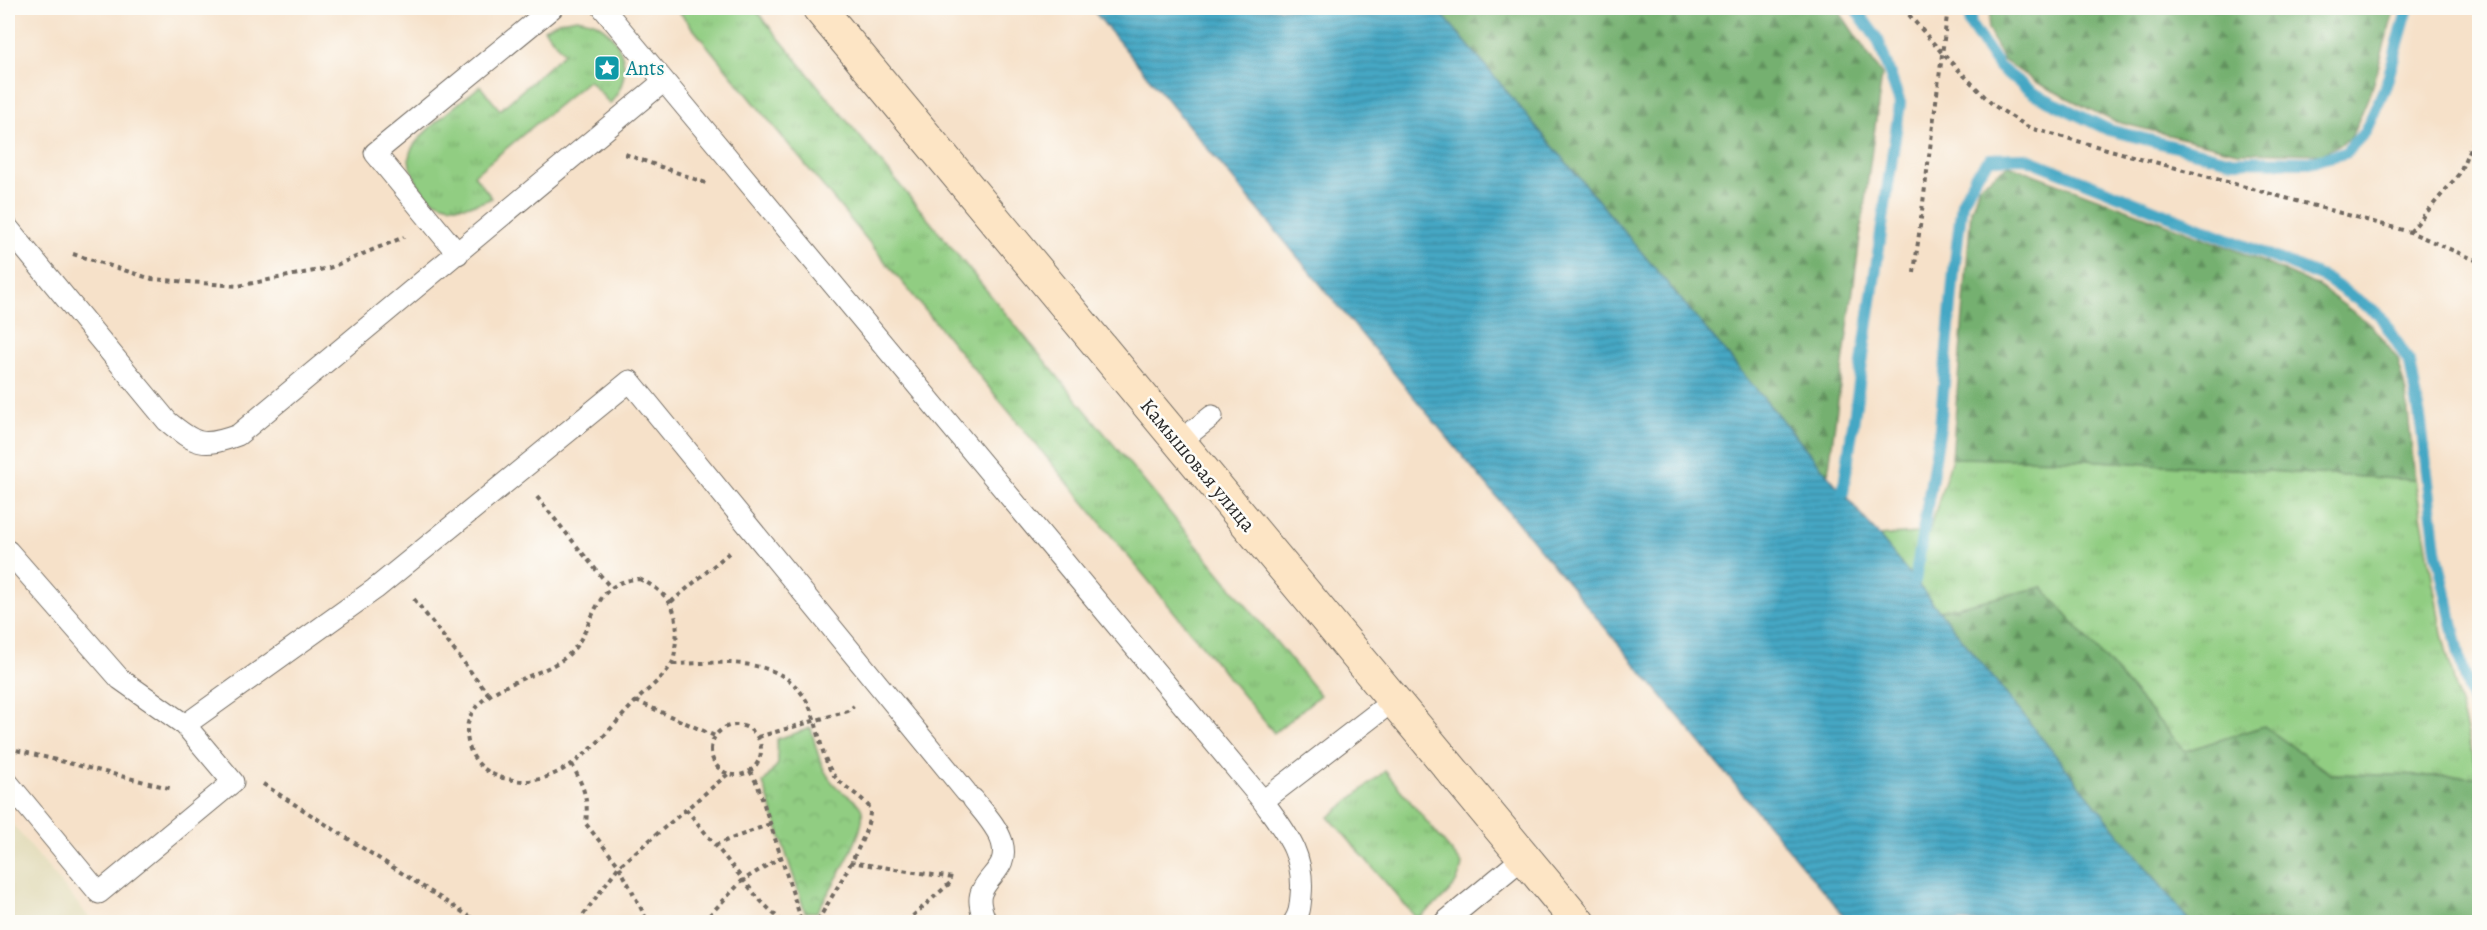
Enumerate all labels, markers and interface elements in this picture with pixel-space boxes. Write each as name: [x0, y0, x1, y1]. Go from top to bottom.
place icon: Ants: [592, 53, 622, 83]
place label: Ants: [625, 54, 665, 82]
street label: Камышовая улица: [1134, 392, 1262, 538]

